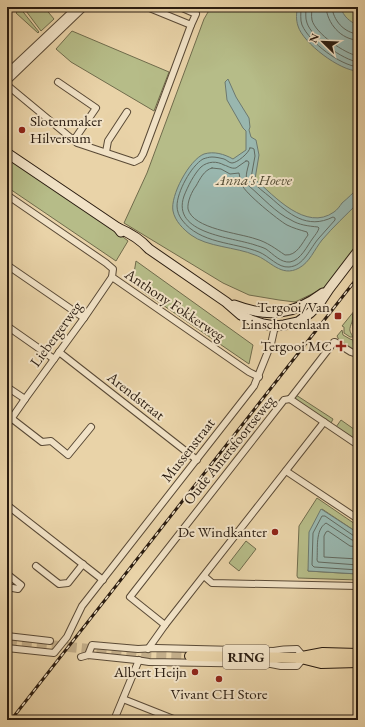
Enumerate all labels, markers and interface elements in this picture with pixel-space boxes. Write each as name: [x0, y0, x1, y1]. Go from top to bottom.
north arrow: [303, 22, 343, 62]
text: N: [306, 31, 322, 45]
place label: Slotenmaker Hilversum: [30, 111, 102, 147]
marker: Slotenmaker Hilversum: [17, 125, 27, 135]
park label: Anna's Hoeve: [215, 170, 293, 189]
street label: Anthony Fokkerweg: [121, 264, 229, 345]
street label: Liebergerweg: [25, 297, 86, 370]
place label: Tergooi/Van Linschotenlaan: [242, 297, 330, 333]
marker: Tergooi/Van Linschotenlaan: [333, 311, 343, 321]
place label: Tergooi MC: [260, 336, 332, 355]
marker: Tergooi MC: [335, 340, 347, 352]
street label: Arendstraat: [103, 367, 169, 424]
street label: Oude Amersfoortseweg: [179, 391, 279, 508]
street label: Mussenstraat: [157, 414, 219, 486]
place label: De Windkanter: [178, 522, 267, 541]
marker: De Windkanter: [270, 527, 280, 537]
road number: RING: [223, 645, 269, 669]
place label: Albert Heijn: [113, 662, 187, 681]
marker: Albert Heijn: [190, 667, 200, 677]
marker: Vivant CH Store: [214, 674, 224, 684]
place label: Vivant CH Store: [170, 684, 268, 703]

